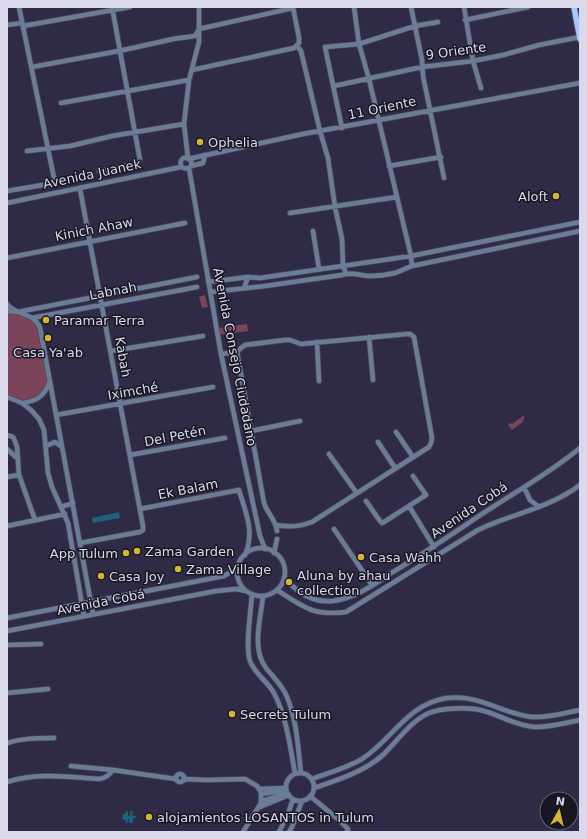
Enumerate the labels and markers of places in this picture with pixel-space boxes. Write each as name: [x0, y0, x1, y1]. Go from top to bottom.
place label: Ophelia: [208, 135, 258, 150]
marker: Ophelia: [195, 137, 205, 147]
place label: Aloft: [518, 189, 548, 204]
marker: Aloft: [551, 191, 561, 201]
place label: Paramar Terra: [54, 313, 145, 328]
marker: Paramar Terra: [41, 315, 51, 325]
marker: Casa Ya'ab: [43, 333, 53, 343]
place label: Casa Ya'ab: [13, 345, 83, 360]
place label: Zama Garden: [145, 544, 234, 559]
place label: App Tulum: [50, 546, 118, 561]
marker: Zama Garden: [132, 546, 142, 556]
marker: App Tulum: [121, 548, 131, 558]
place label: Casa Wahh: [369, 550, 441, 565]
marker: Casa Wahh: [356, 552, 366, 562]
place label: Zama Village: [186, 562, 271, 577]
marker: Zama Village: [173, 564, 183, 574]
place label: Aluna by ahau collection: [297, 568, 391, 598]
place label: Casa Joy: [109, 569, 165, 584]
marker: Casa Joy: [96, 571, 106, 581]
marker: Aluna by ahau collection: [284, 577, 294, 587]
place label: Secrets Tulum: [240, 707, 331, 722]
marker: Secrets Tulum: [227, 709, 237, 719]
place label: alojamientos LOSANTOS in Tulum: [157, 810, 374, 825]
marker: alojamientos LOSANTOS in Tulum: [144, 812, 154, 822]

